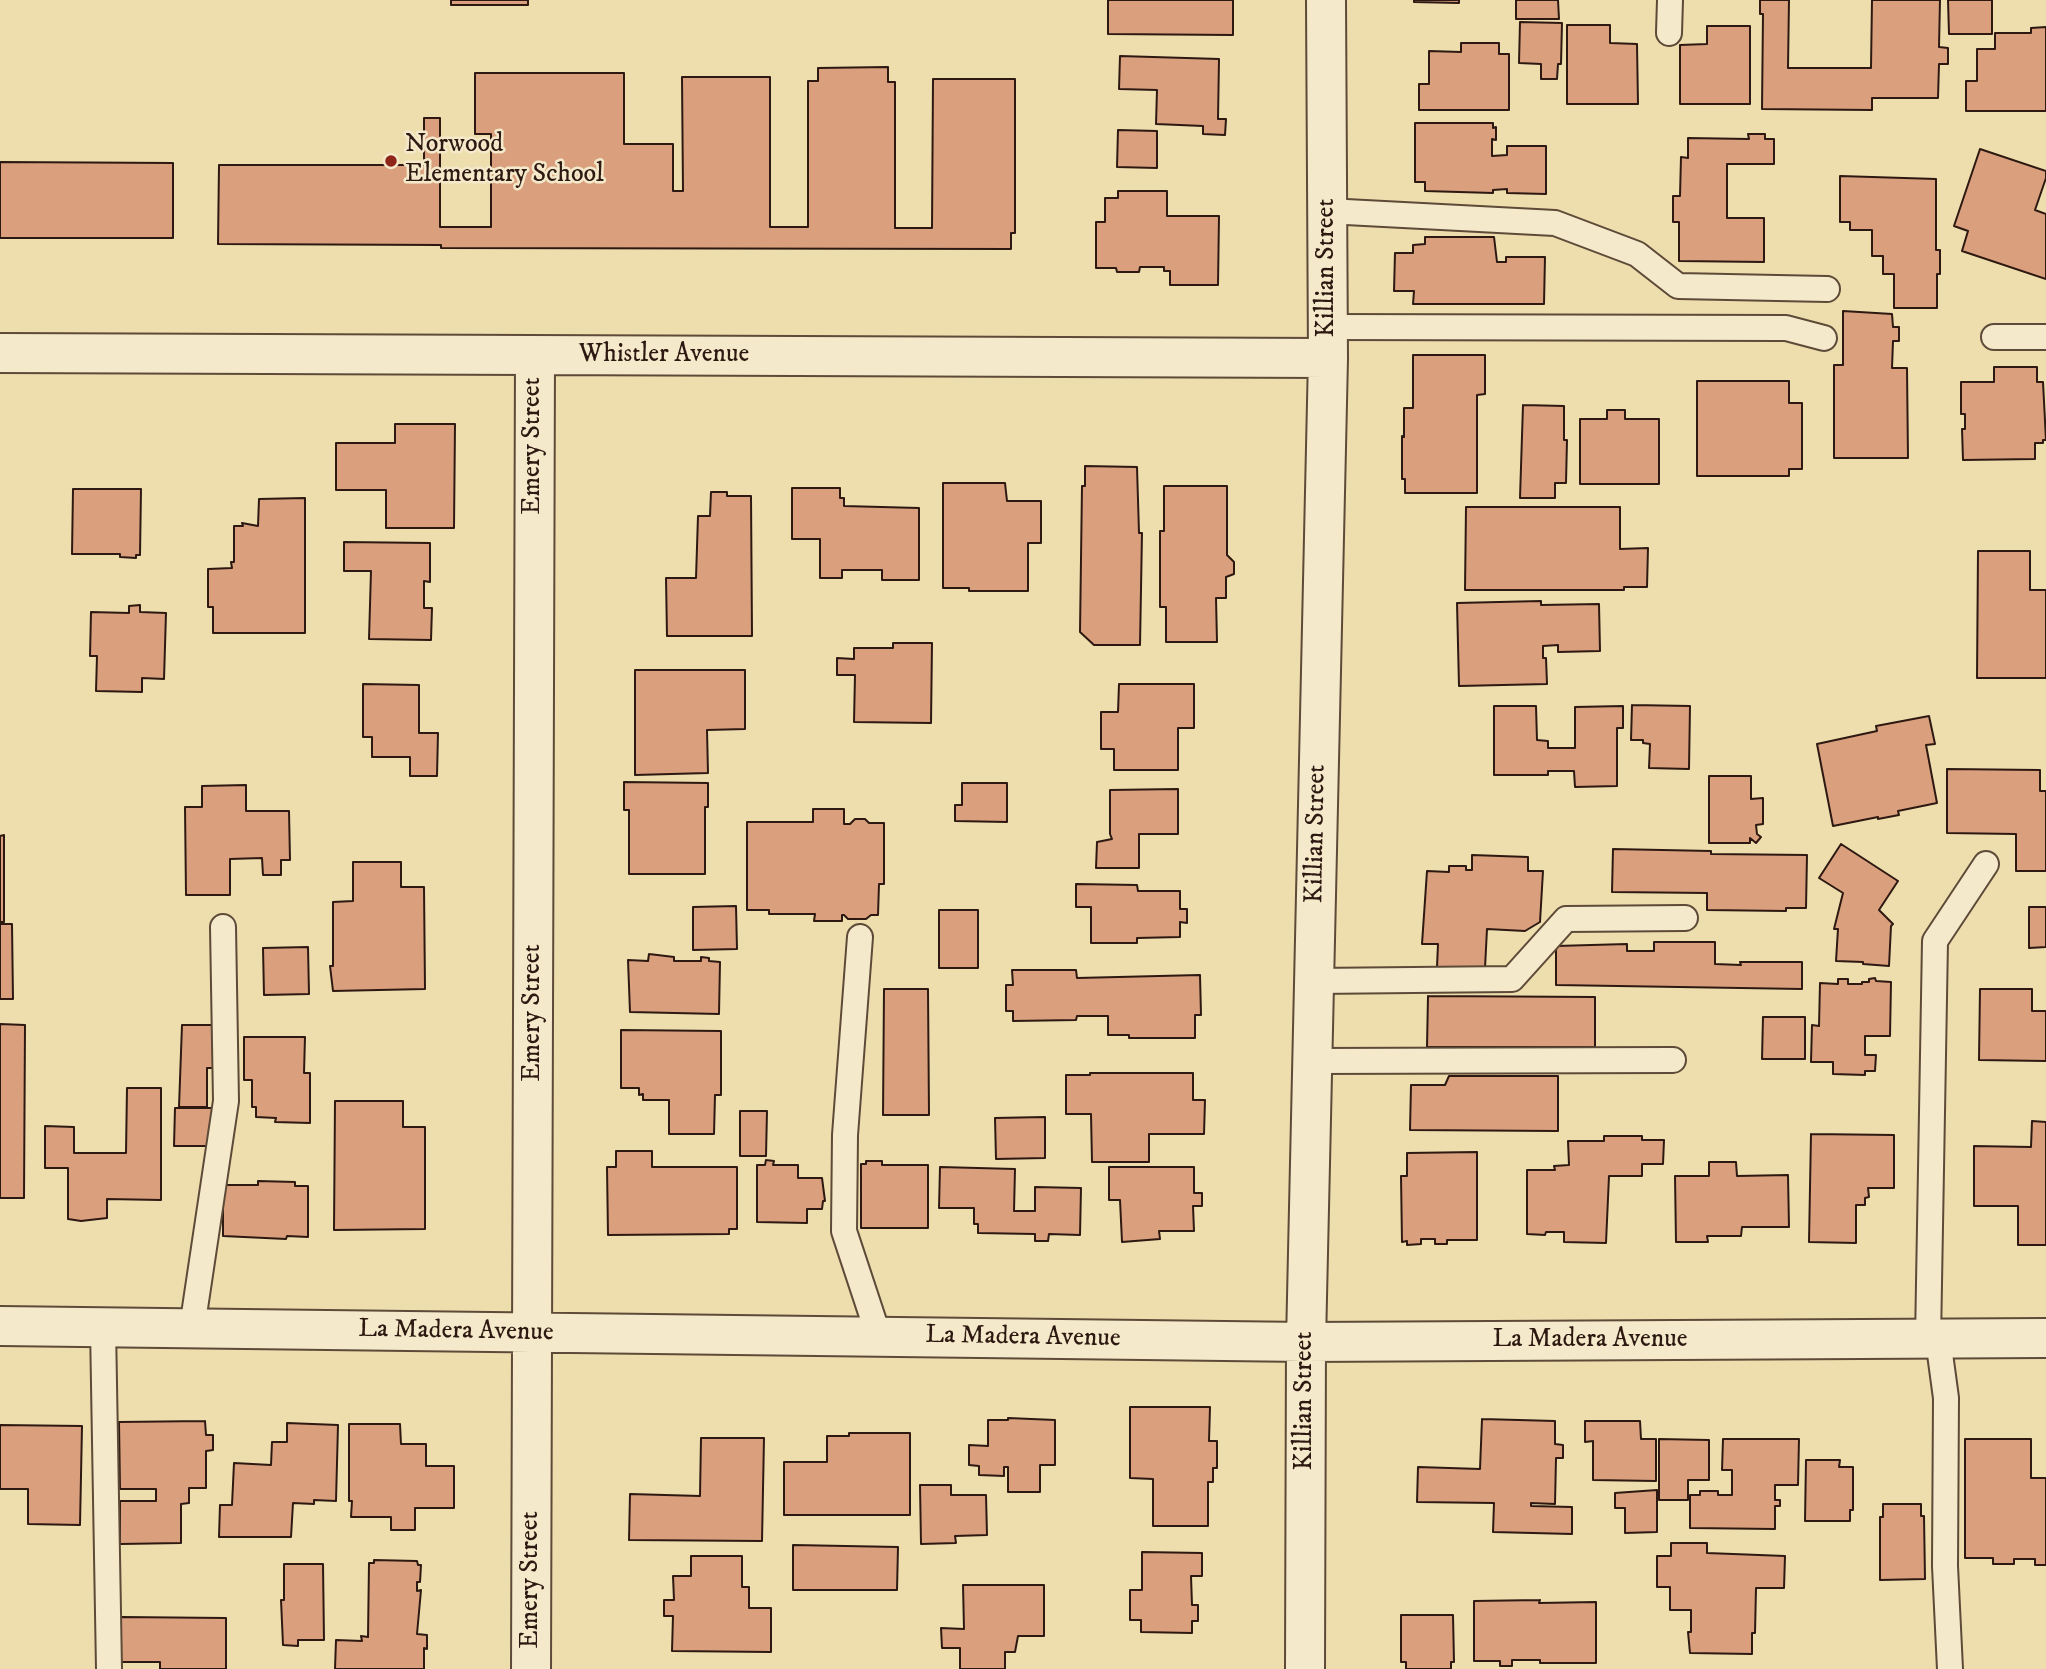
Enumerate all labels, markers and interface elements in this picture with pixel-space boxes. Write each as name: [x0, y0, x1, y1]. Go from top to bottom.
place label: Norwood Elementary School: [405, 130, 604, 192]
marker: Norwood Elementary School: [383, 153, 399, 169]
street label: Killian Street: [1312, 199, 1344, 337]
street label: Whistler Avenue: [579, 340, 749, 372]
street label: Emery Street: [518, 377, 550, 515]
street label: Killian Street: [1300, 764, 1334, 904]
street label: Emery Street: [518, 944, 550, 1082]
street label: La Madera Avenue: [358, 1315, 554, 1349]
street label: La Madera Avenue: [925, 1321, 1121, 1355]
street label: La Madera Avenue: [1492, 1325, 1688, 1357]
street label: Killian Street: [1290, 1332, 1322, 1470]
street label: Emery Street: [516, 1511, 548, 1649]

